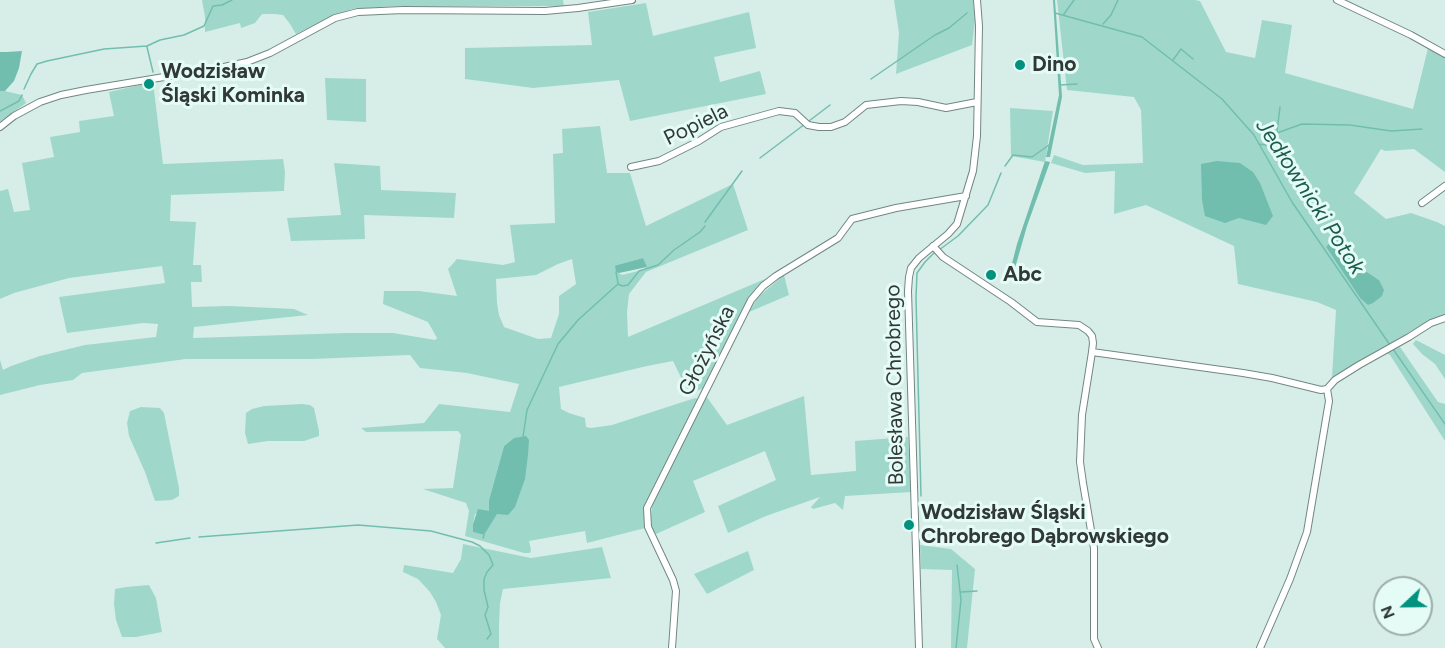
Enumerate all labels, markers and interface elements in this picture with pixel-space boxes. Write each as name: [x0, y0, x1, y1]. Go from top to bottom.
place label: Dino: [1032, 52, 1076, 78]
marker: Dino: [1013, 58, 1027, 72]
place label: Wodzisław Śląski Kominka: [161, 59, 305, 109]
marker: Wodzisław Śląski Kominka: [142, 77, 156, 91]
street label: Popiela: [660, 99, 732, 151]
water label: Jedłownicki Potok: [1250, 114, 1370, 280]
place label: Abc: [1003, 262, 1042, 288]
marker: Abc: [984, 268, 998, 282]
street label: Bolesława Chrobrego: [881, 284, 909, 486]
street label: Głożyńska: [674, 302, 740, 400]
place label: Wodzisław Śląski Chrobrego Dąbrowskiego: [921, 500, 1169, 550]
marker: Wodzisław Śląski Chrobrego Dąbrowskiego: [902, 518, 916, 532]
north arrow: [1373, 576, 1433, 636]
text: N: [1377, 603, 1399, 621]

